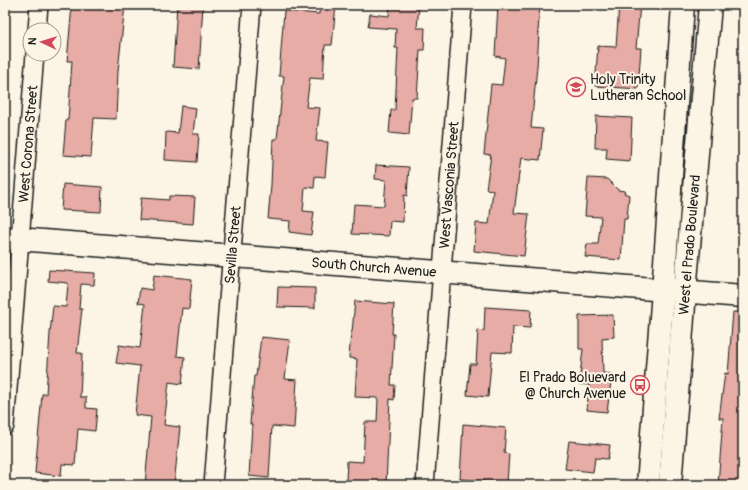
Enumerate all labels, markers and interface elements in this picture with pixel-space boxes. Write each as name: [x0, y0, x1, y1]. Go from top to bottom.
north arrow: [22, 22, 62, 62]
text: N: [26, 37, 39, 46]
place label: Holy Trinity Lutheran School: [590, 71, 686, 104]
school or university icon: Holy Trinity Lutheran School: [565, 76, 587, 98]
street label: West Corona Street: [15, 84, 41, 203]
street label: West Vasconia Street: [435, 120, 462, 249]
street label: West el Prado Boulevard: [675, 174, 704, 315]
street label: Sevilla Street: [221, 205, 244, 284]
street label: South Church Avenue: [311, 254, 437, 280]
place label: El Prado Boluevard @ Church Avenue: [519, 369, 626, 402]
bus stop icon: El Prado Boluevard @ Church Avenue: [629, 374, 651, 396]

